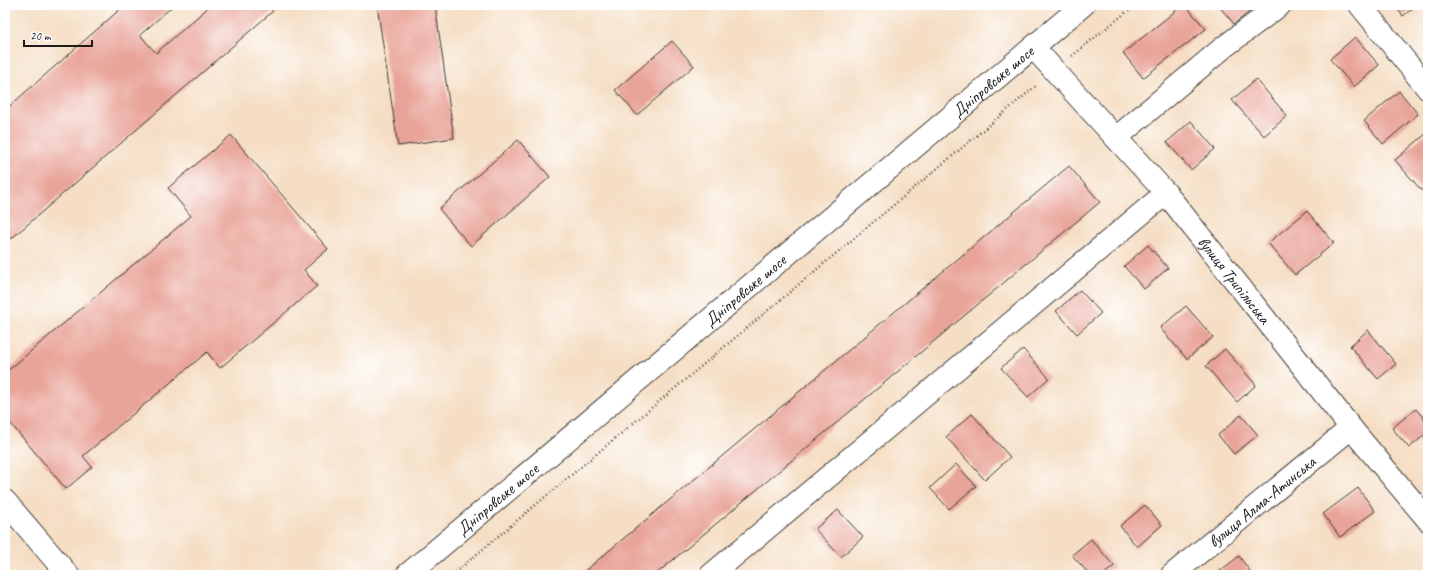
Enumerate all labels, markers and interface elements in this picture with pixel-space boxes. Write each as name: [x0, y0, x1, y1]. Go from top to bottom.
scale bar: [24, 22, 92, 48]
text: 20 m: [30, 28, 52, 44]
street label: Дніпровське шосе: [947, 40, 1039, 122]
street label: вулиця Трипільська: [1193, 232, 1276, 329]
street label: Дніпровське шосе: [700, 249, 791, 331]
street label: вулиця Алма-Атинська: [1204, 450, 1321, 552]
street label: Дніпровське шосе: [452, 457, 544, 539]

